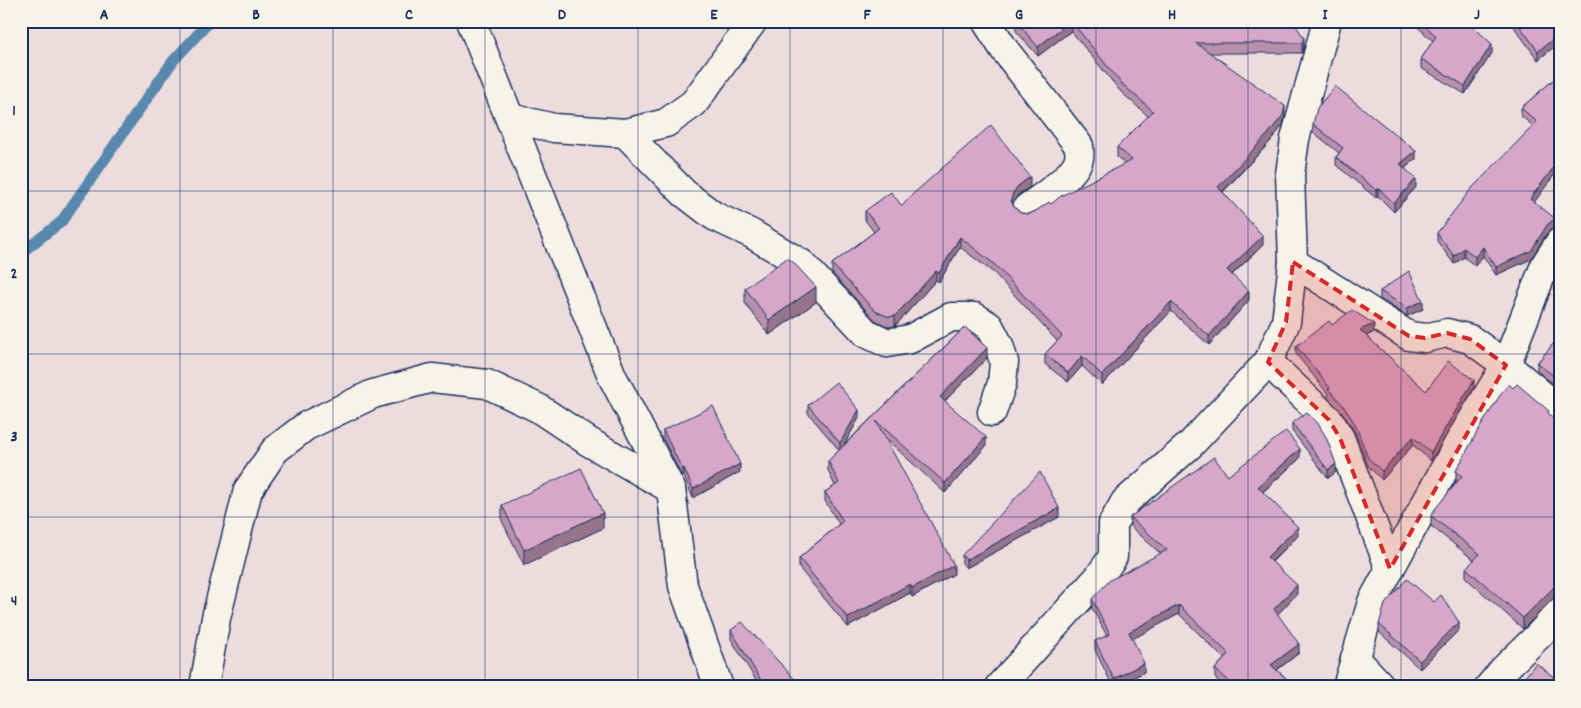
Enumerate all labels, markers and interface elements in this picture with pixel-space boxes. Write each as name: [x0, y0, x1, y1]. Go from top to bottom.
text: A: [100, 4, 109, 27]
text: B: [252, 4, 260, 27]
text: C: [405, 4, 413, 27]
text: D: [558, 4, 567, 27]
text: E: [710, 4, 718, 27]
text: F: [863, 4, 871, 27]
text: G: [1015, 4, 1023, 27]
text: H: [1168, 4, 1176, 27]
text: I: [1323, 4, 1329, 27]
text: J: [1474, 4, 1480, 27]
text: 1: [12, 100, 16, 123]
text: 2: [11, 263, 18, 286]
text: 3: [10, 426, 18, 449]
text: 4: [11, 590, 17, 613]

